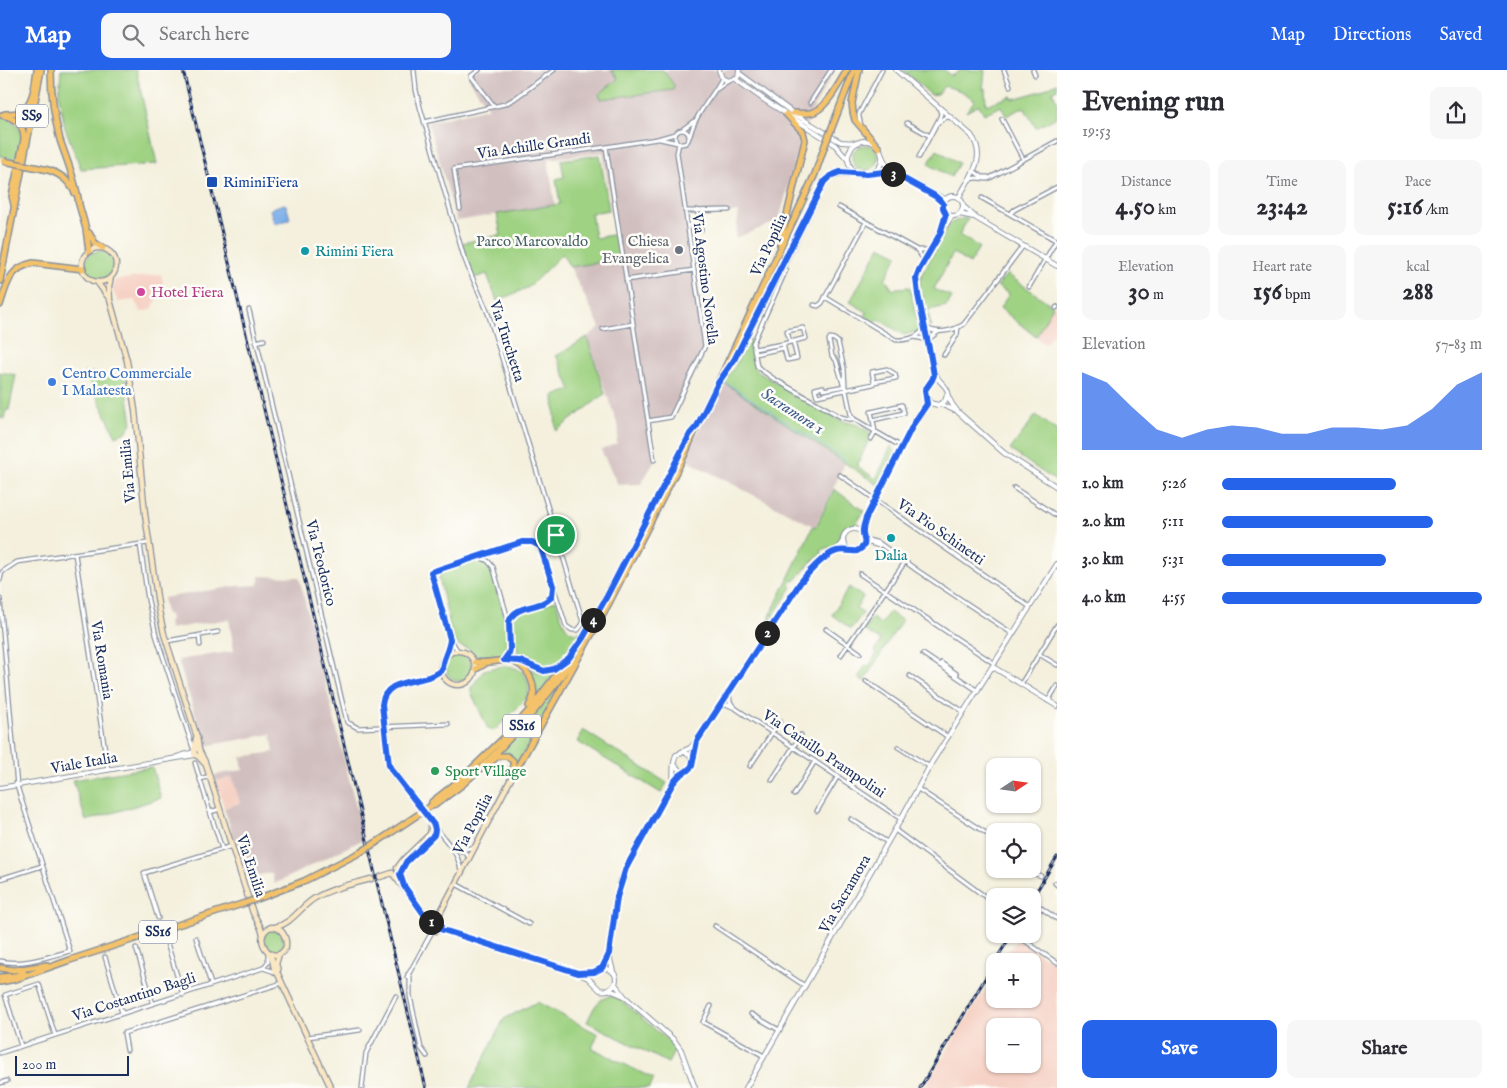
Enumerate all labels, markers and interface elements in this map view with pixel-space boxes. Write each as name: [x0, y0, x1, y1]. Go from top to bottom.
search box: [101, 13, 451, 58]
text: Map: [25, 20, 71, 51]
icon: search: [119, 21, 147, 49]
text: Search here: [159, 23, 250, 47]
text: Map: [1271, 24, 1305, 47]
text: Directions: [1333, 24, 1411, 47]
text: Saved: [1439, 24, 1482, 47]
text: Evening run: [1082, 85, 1225, 120]
button: share: [1430, 87, 1482, 139]
road number: SS9: [16, 104, 48, 128]
text: 19:53: [1082, 122, 1111, 142]
street label: Via Achille Grandi: [475, 129, 592, 164]
pin: 3: [880, 162, 906, 186]
text: 3: [891, 165, 896, 183]
place label: RiminiFiera: [223, 173, 299, 192]
text: Distance: [1121, 173, 1171, 191]
text: Time: [1266, 173, 1298, 191]
text: Pace: [1405, 173, 1431, 191]
marker: RiminiFiera: [205, 175, 219, 189]
text: 4.50: [1116, 191, 1155, 223]
text: 23:42: [1256, 191, 1308, 223]
text: 5:16: [1387, 191, 1423, 223]
text: km: [1155, 201, 1176, 219]
text: /km: [1423, 201, 1449, 219]
street label: Via Popilia: [746, 210, 792, 280]
street label: Via Agostino Novella: [687, 211, 723, 346]
park label: Parco Marcovaldo: [476, 232, 588, 251]
place label: Chiesa Evangelica: [602, 232, 670, 268]
place label: Rimini Fiera: [315, 242, 394, 261]
marker: Chiesa Evangelica: [673, 244, 685, 256]
marker: Rimini Fiera: [299, 245, 311, 257]
text: Elevation: [1118, 258, 1174, 276]
text: Heart rate: [1252, 258, 1312, 276]
text: kcal: [1406, 258, 1430, 276]
text: 30: [1128, 276, 1150, 308]
text: 156: [1253, 276, 1282, 308]
text: 288: [1402, 276, 1434, 308]
place label: Hotel Fiera: [151, 283, 224, 302]
marker: Hotel Fiera: [135, 286, 147, 298]
text: m: [1150, 286, 1164, 304]
text: bpm: [1282, 286, 1311, 304]
street label: Via Turchetta: [485, 297, 529, 385]
text: Elevation: [1082, 335, 1145, 355]
text: 57–83 m: [1435, 335, 1482, 355]
place label: Centro Commerciale I Malatesta: [62, 364, 192, 400]
marker: Centro Commerciale I Malatesta: [46, 376, 58, 388]
water label: Sacramora 1: [757, 384, 827, 440]
street label: Via Emilia: [116, 438, 140, 505]
text: 1.0 km: [1082, 474, 1124, 494]
text: 5:26: [1162, 474, 1186, 494]
street label: Via Pio Schinetti: [893, 494, 989, 569]
text: 2.0 km: [1082, 512, 1125, 532]
text: 5:11: [1162, 512, 1184, 532]
pin: [535, 514, 577, 556]
street label: Via Teodorico: [301, 517, 341, 608]
icon: arrive: [542, 521, 570, 549]
marker: Dalia: [885, 532, 897, 544]
place label: Dalia: [874, 546, 908, 565]
text: 3.0 km: [1082, 550, 1124, 570]
text: 5:31: [1162, 550, 1184, 570]
text: 4.0 km: [1082, 588, 1126, 608]
text: 4:55: [1162, 588, 1186, 608]
pin: 4: [580, 608, 606, 632]
text: 4: [590, 611, 597, 629]
street label: Via Romania: [86, 618, 118, 701]
pin: 2: [754, 620, 780, 646]
text: 2: [764, 624, 771, 642]
street label: Via Camillo Prampolini: [758, 705, 889, 802]
road number: SS16: [503, 714, 541, 738]
street label: Viale Italia: [48, 748, 119, 778]
north arrow: [986, 758, 1041, 812]
map controls: [986, 758, 1041, 1073]
place label: Sport Village: [445, 762, 526, 781]
marker: Sport Village: [429, 765, 441, 777]
street label: Via Popilia: [448, 790, 497, 859]
button: locate: [986, 823, 1041, 878]
street label: Via Emilia: [232, 832, 270, 900]
street label: Via Sacramora: [814, 851, 875, 938]
button: layers: [986, 888, 1041, 943]
pin: 1: [418, 910, 444, 934]
text: 1: [429, 913, 434, 931]
road number: SS16: [139, 920, 177, 944]
button: +: [986, 953, 1041, 1008]
street label: Via Costantino Bagli: [69, 968, 198, 1026]
button: −: [986, 1018, 1041, 1073]
button: Save: [1082, 1020, 1277, 1078]
button: Share: [1287, 1020, 1482, 1078]
scale bar: [15, 1053, 129, 1076]
text: 200 m: [22, 1056, 56, 1074]

